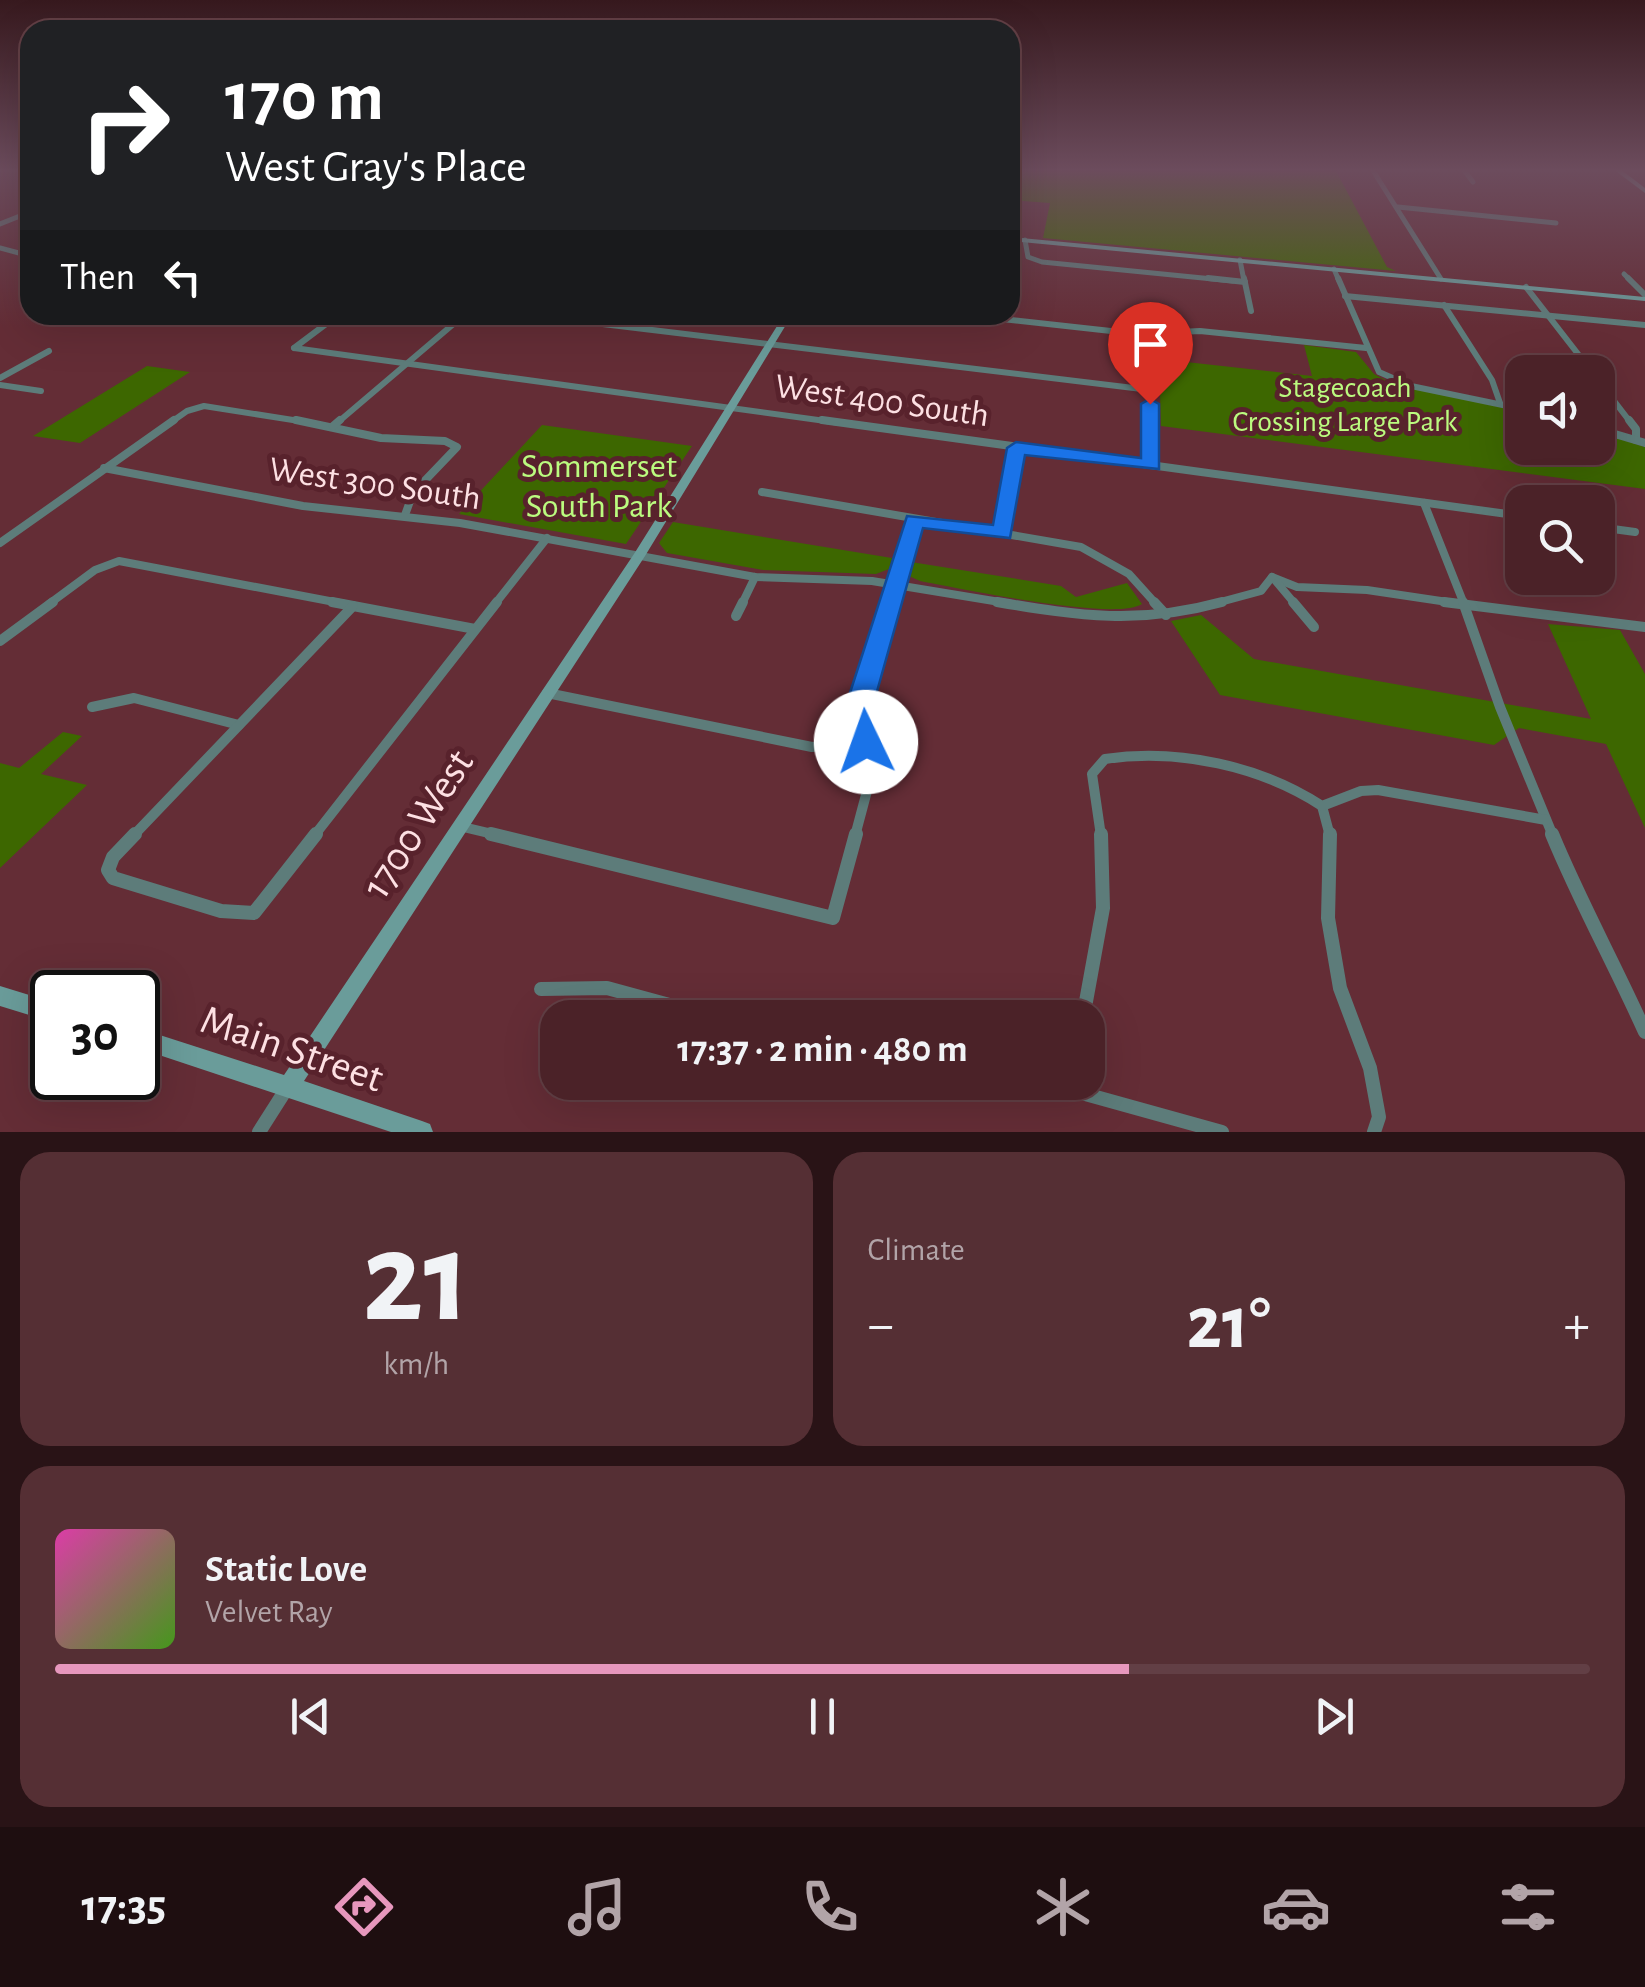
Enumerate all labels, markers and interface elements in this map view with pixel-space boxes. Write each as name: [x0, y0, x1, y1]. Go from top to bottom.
icon: right: [60, 60, 190, 190]
text: 170 m: [225, 63, 384, 133]
text: West Gray's Place: [225, 145, 527, 190]
icon: left: [155, 250, 210, 305]
text: Then: [60, 259, 135, 297]
pin: [1108, 302, 1193, 405]
icon: arrive: [1123, 317, 1178, 372]
map controls: [1505, 355, 1615, 595]
button: sound: [1505, 355, 1615, 465]
street label: West 400 South: [773, 369, 991, 433]
park label: Stagecoach Crossing Large Park: [1233, 373, 1458, 437]
park label: Sommerset South Park: [521, 449, 677, 524]
street label: West 300 South: [267, 452, 483, 516]
button: search: [1505, 485, 1615, 595]
position arrow: [814, 690, 918, 794]
street label: 1700 West: [355, 742, 481, 906]
speed limit sign: 30: [30, 970, 160, 1100]
street label: Main Street: [195, 998, 389, 1100]
text: 17:37 · 2 min · 480 m: [677, 1031, 968, 1069]
text: 21: [362, 1215, 470, 1345]
text: Climate: [868, 1234, 965, 1266]
text: 21°: [1187, 1287, 1271, 1362]
text: −: [868, 1298, 894, 1353]
text: +: [1564, 1298, 1590, 1353]
text: km/h: [383, 1348, 449, 1380]
text: Static Love: [205, 1551, 367, 1589]
text: Velvet Ray: [205, 1596, 333, 1628]
icon: previous: [283, 1689, 338, 1744]
icon: pause: [795, 1689, 850, 1744]
icon: next: [1307, 1689, 1362, 1744]
icon: directions: [329, 1872, 399, 1942]
icon: music: [562, 1872, 632, 1942]
icon: phone: [795, 1872, 865, 1942]
icon: climate: [1028, 1872, 1098, 1942]
icon: car: [1261, 1872, 1331, 1942]
icon: filters: [1493, 1872, 1563, 1942]
text: 17:35: [81, 1884, 166, 1929]

